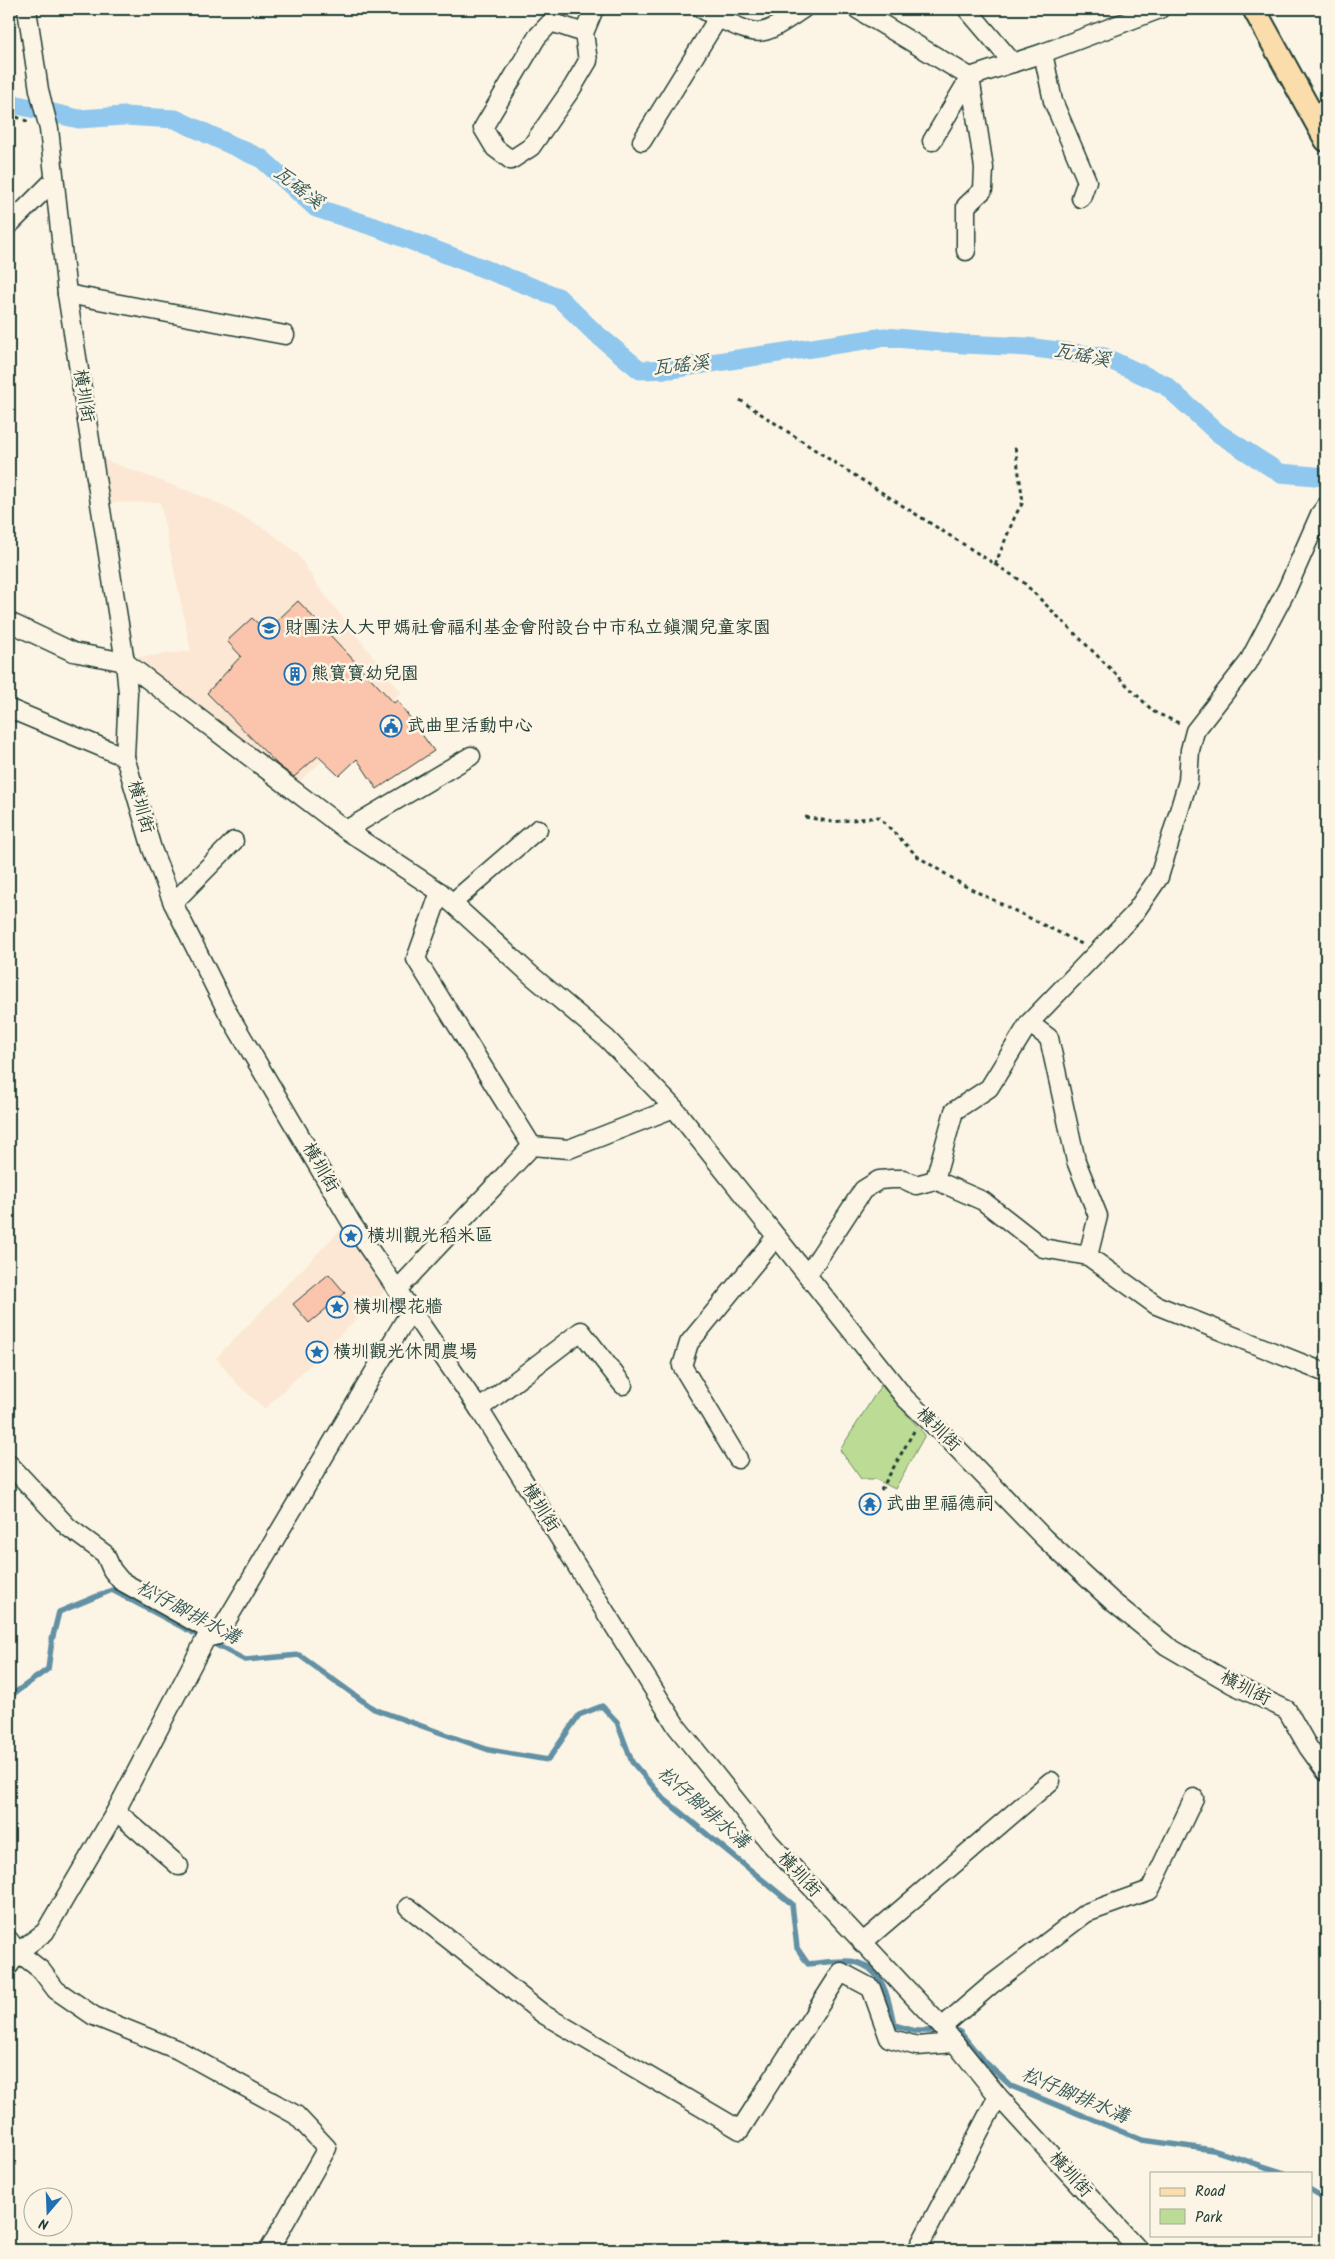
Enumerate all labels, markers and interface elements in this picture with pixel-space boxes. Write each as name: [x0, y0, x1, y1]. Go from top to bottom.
water label: 瓦磘溪: [266, 159, 330, 218]
water label: 瓦磘溪: [1051, 336, 1114, 376]
water label: 瓦磘溪: [651, 348, 712, 384]
street label: 橫圳街: [64, 367, 102, 425]
place label: 財團法人大甲媽社會福利基金會附設台中市私立鎮瀾兒童家園: [285, 614, 771, 643]
school or university icon: 財團法人大甲媽社會福利基金會附設台中市私立鎮瀾兒童家園: [257, 616, 281, 640]
place label: 熊寶寶幼兒園: [311, 660, 419, 689]
building icon: 熊寶寶幼兒園: [283, 662, 307, 686]
place label: 武曲里活動中心: [407, 712, 533, 741]
public building icon: 武曲里活動中心: [379, 714, 403, 738]
street label: 橫圳街: [119, 777, 161, 837]
street label: 橫圳街: [294, 1137, 346, 1199]
place label: 橫圳觀光稻米區: [367, 1222, 493, 1251]
place icon: 橫圳觀光稻米區: [339, 1224, 363, 1248]
place label: 橫圳櫻花牆: [353, 1293, 443, 1322]
place icon: 橫圳櫻花牆: [325, 1295, 349, 1319]
place label: 橫圳觀光休閒農場: [333, 1338, 477, 1367]
place icon: 橫圳觀光休閒農場: [305, 1340, 329, 1364]
street label: 橫圳街: [909, 1401, 967, 1459]
street label: 橫圳街: [513, 1477, 567, 1539]
place label: 武曲里福德祠: [886, 1490, 994, 1519]
temple icon: 武曲里福德祠: [858, 1492, 882, 1516]
water label: 松仔腳排水溝: [131, 1573, 247, 1654]
street label: 橫圳街: [1214, 1664, 1276, 1714]
water label: 松仔腳排水溝: [650, 1759, 757, 1858]
street label: 橫圳街: [770, 1845, 828, 1905]
water label: 松仔腳排水溝: [1017, 2060, 1135, 2133]
street label: 橫圳街: [1041, 2145, 1099, 2205]
legend: [1150, 2172, 1312, 2236]
text: Road: [1195, 2180, 1226, 2204]
north arrow: [22, 2186, 72, 2236]
text: Park: [1195, 2206, 1223, 2230]
text: N: [36, 2211, 52, 2235]

